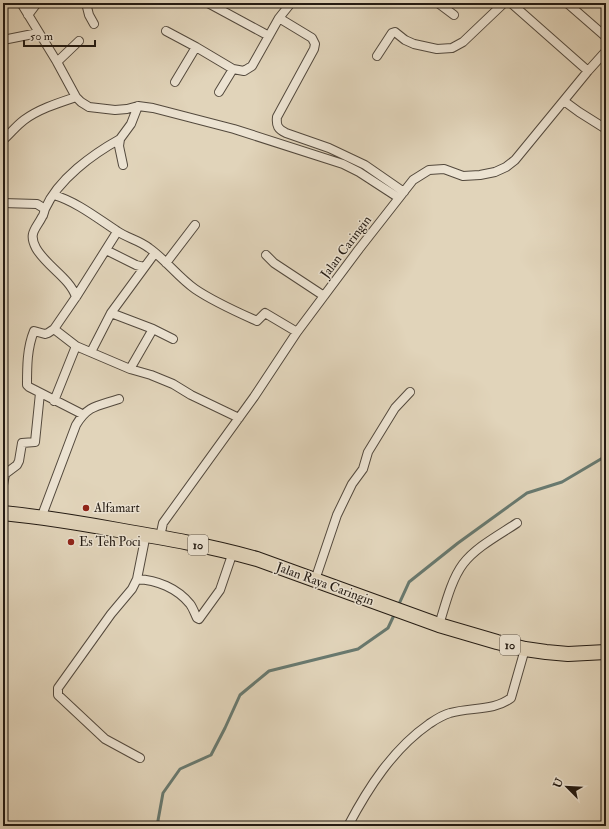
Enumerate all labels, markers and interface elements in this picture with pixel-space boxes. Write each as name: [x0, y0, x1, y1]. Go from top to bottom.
scale bar: [24, 22, 95, 48]
text: 50 m: [30, 29, 54, 44]
street label: Jalan Caringin: [316, 212, 375, 282]
place label: Alfamart: [93, 500, 140, 516]
marker: Alfamart: [81, 503, 91, 513]
place label: Es Teh Poci: [79, 534, 141, 550]
road number: 10: [188, 535, 208, 555]
marker: Es Teh Poci: [66, 537, 76, 547]
street label: Jalan Raya Caringin: [273, 559, 376, 610]
road number: 10: [500, 635, 520, 655]
north arrow: [547, 767, 587, 807]
text: U: [551, 776, 566, 790]

